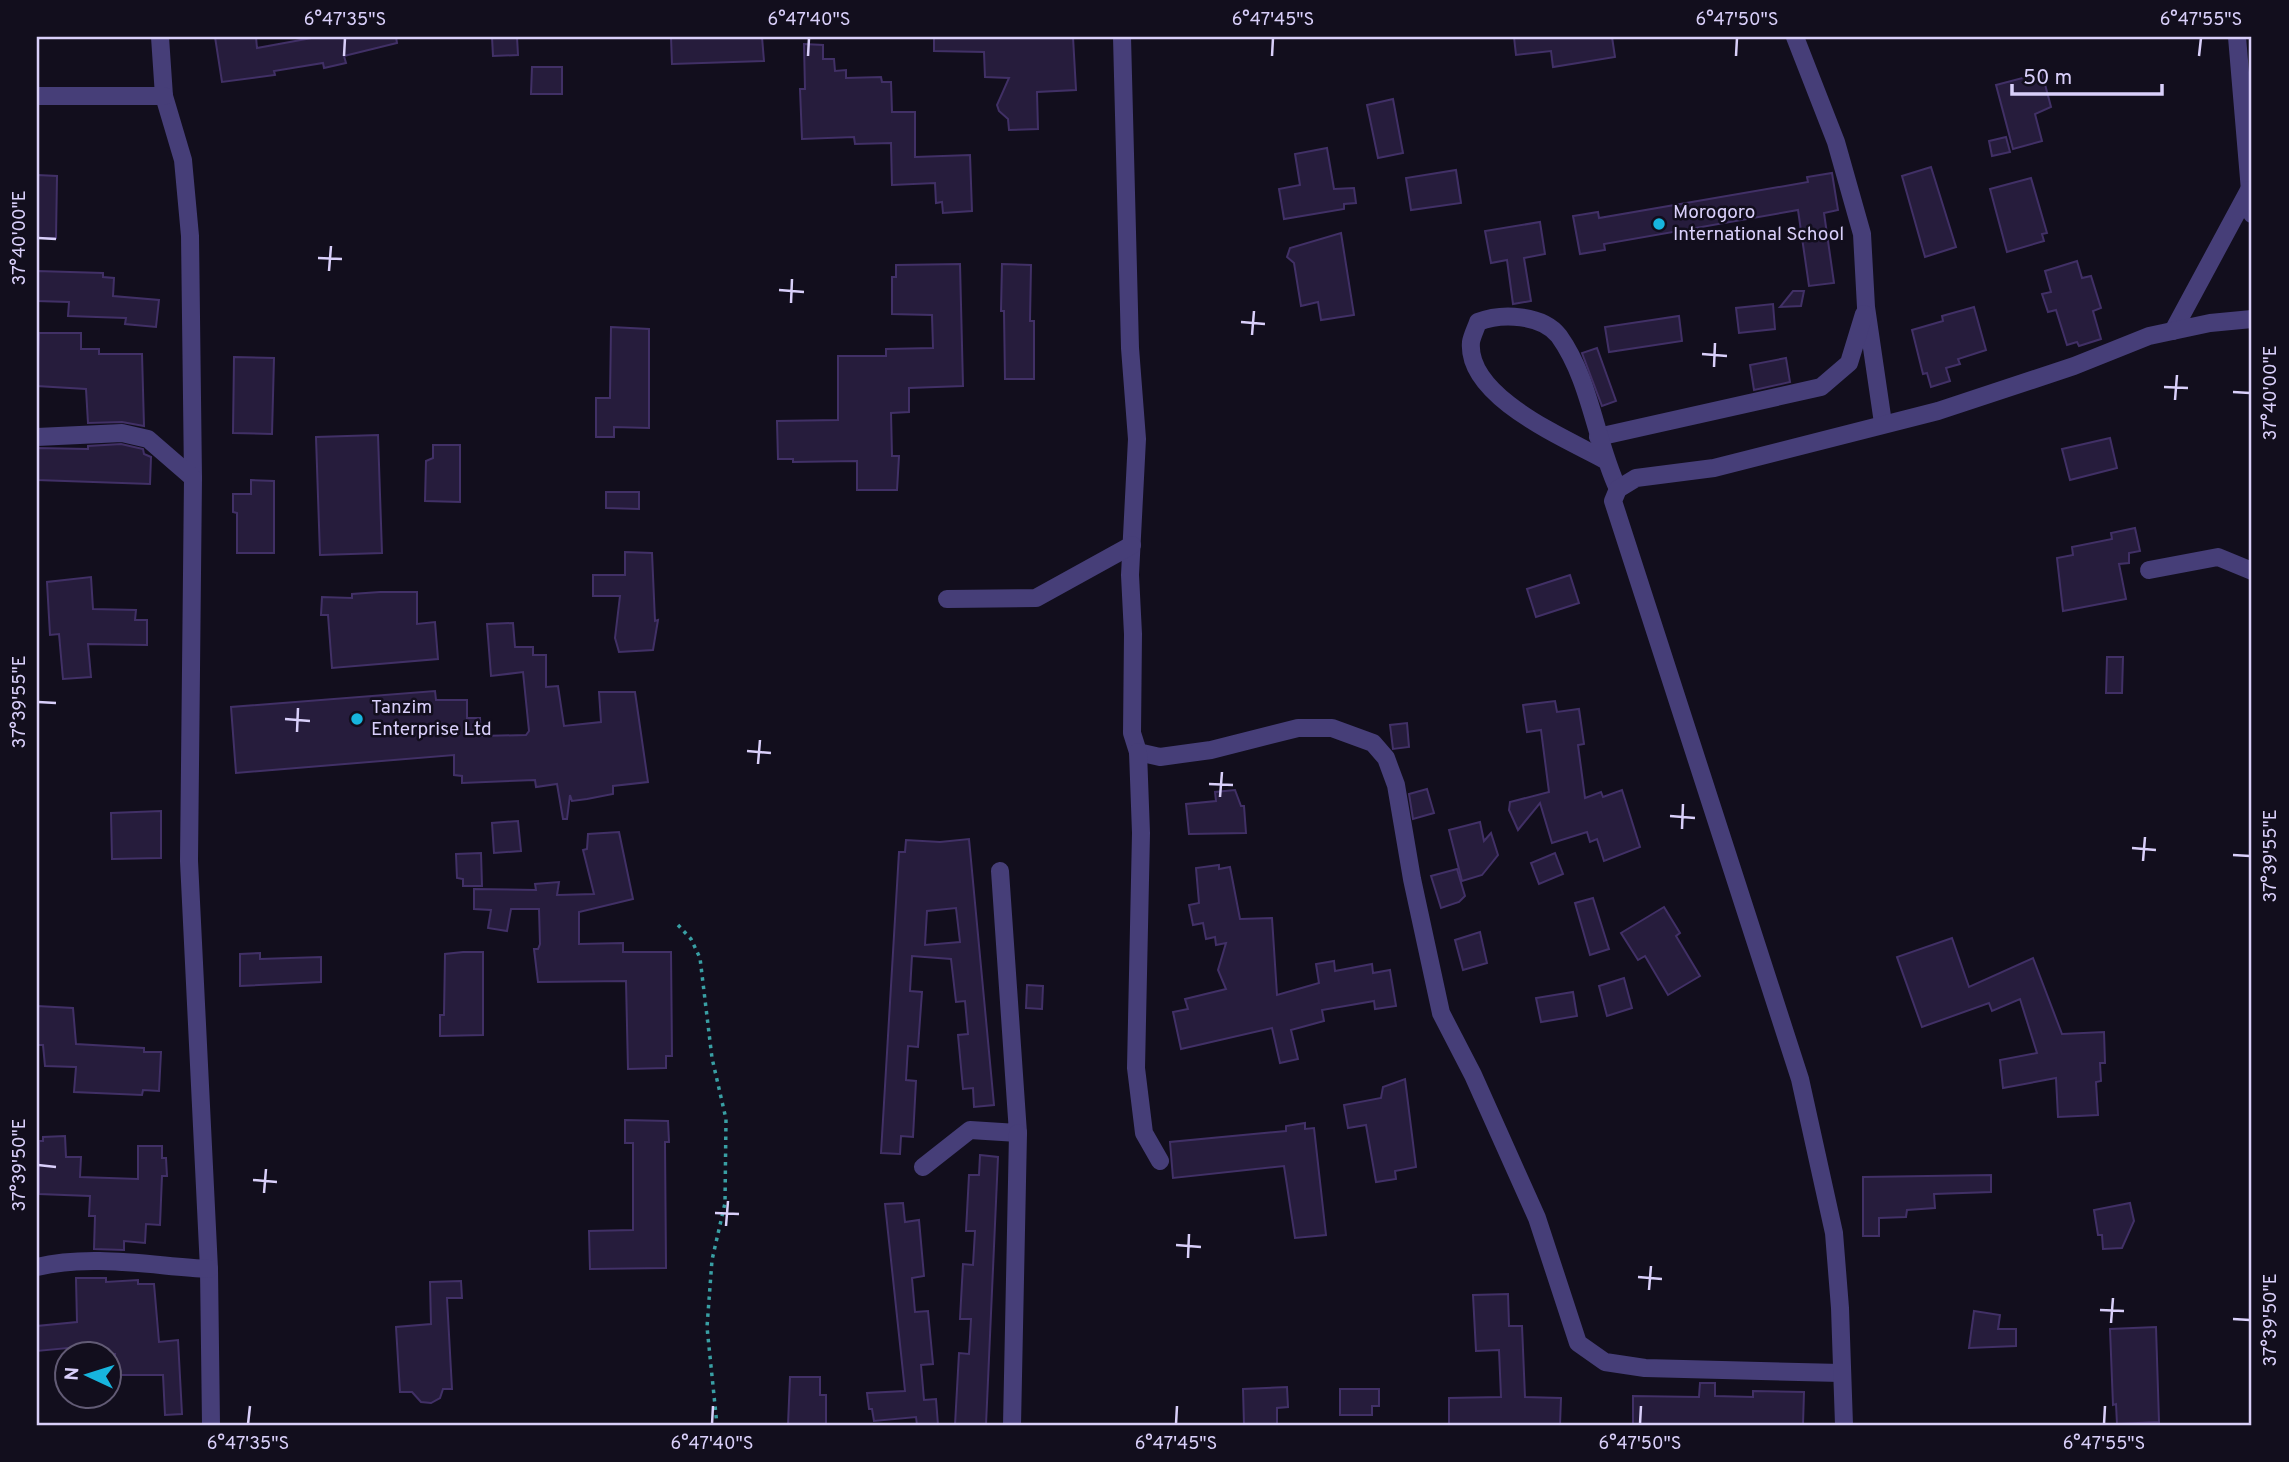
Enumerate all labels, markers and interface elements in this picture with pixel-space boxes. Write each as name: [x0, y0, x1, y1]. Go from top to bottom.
text: 6°47'35"S: [304, 9, 386, 32]
text: 6°47'40"S: [767, 9, 851, 32]
text: 6°47'45"S: [1232, 9, 1314, 32]
text: 6°47'50"S: [1695, 9, 1779, 32]
text: 6°47'55"S: [2160, 9, 2242, 32]
scale bar: [2012, 52, 2163, 96]
text: 50 m: [2023, 65, 2072, 92]
text: 37°40'00"E: [9, 190, 32, 286]
place label: Morogoro International School: [1673, 201, 1844, 247]
marker: Morogoro International School: [1651, 216, 1667, 232]
text: 37°40'00"E: [2260, 345, 2283, 441]
text: 37°39'55"E: [9, 656, 32, 748]
place label: Tanzim Enterprise Ltd: [371, 696, 492, 742]
marker: Tanzim Enterprise Ltd: [349, 711, 365, 727]
text: 37°39'55"E: [2260, 810, 2283, 902]
text: 37°39'50"E: [9, 1118, 32, 1212]
text: 37°39'50"E: [2260, 1273, 2283, 1367]
north arrow: [52, 1340, 122, 1410]
text: N: [61, 1366, 85, 1382]
text: 6°47'35"S: [207, 1433, 289, 1456]
text: 6°47'40"S: [670, 1433, 754, 1456]
text: 6°47'45"S: [1135, 1433, 1217, 1456]
text: 6°47'50"S: [1598, 1433, 1682, 1456]
text: 6°47'55"S: [2063, 1433, 2145, 1456]

